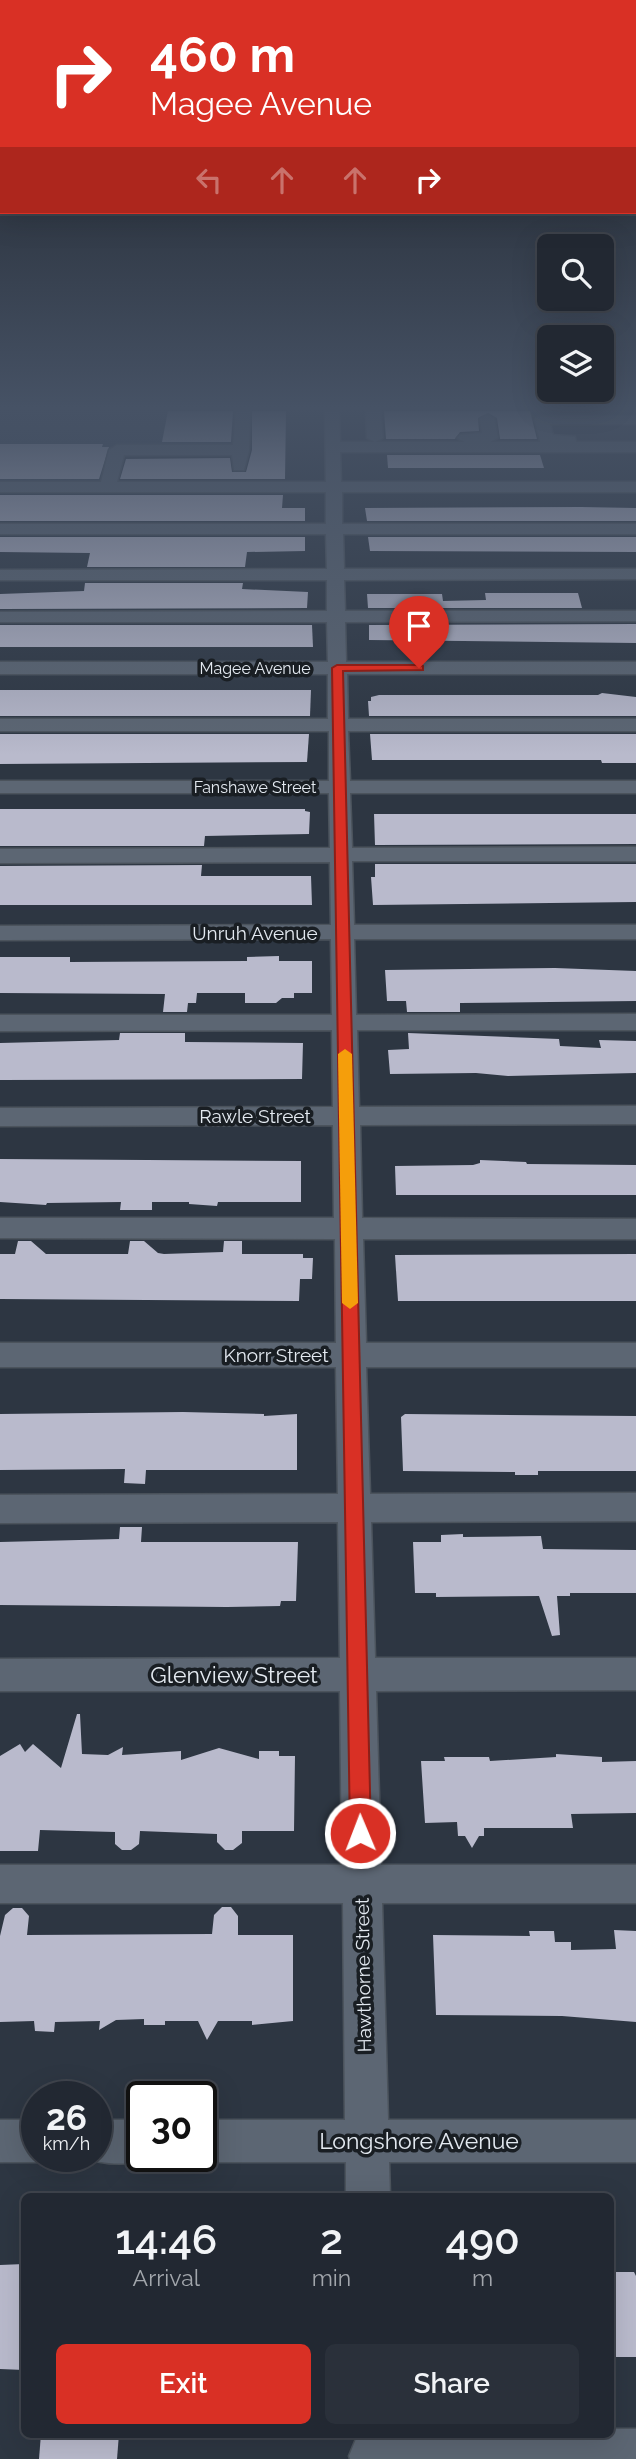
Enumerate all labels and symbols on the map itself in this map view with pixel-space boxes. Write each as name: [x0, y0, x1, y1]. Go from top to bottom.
pin: [389, 596, 449, 668]
street label: Magee Avenue: [199, 659, 311, 678]
street label: Fanshawe Street: [194, 778, 317, 797]
street label: Unruh Avenue: [192, 922, 318, 944]
street label: Rawle Street: [199, 1105, 311, 1127]
street label: Knorr Street: [223, 1344, 329, 1366]
street label: Glenview Street: [150, 1661, 318, 1688]
position arrow: [323, 1796, 397, 1870]
street label: Hawthorne Street: [351, 1897, 375, 2052]
speed limit sign: 30: [126, 2081, 217, 2172]
street label: Longshore Avenue: [319, 2127, 519, 2154]

